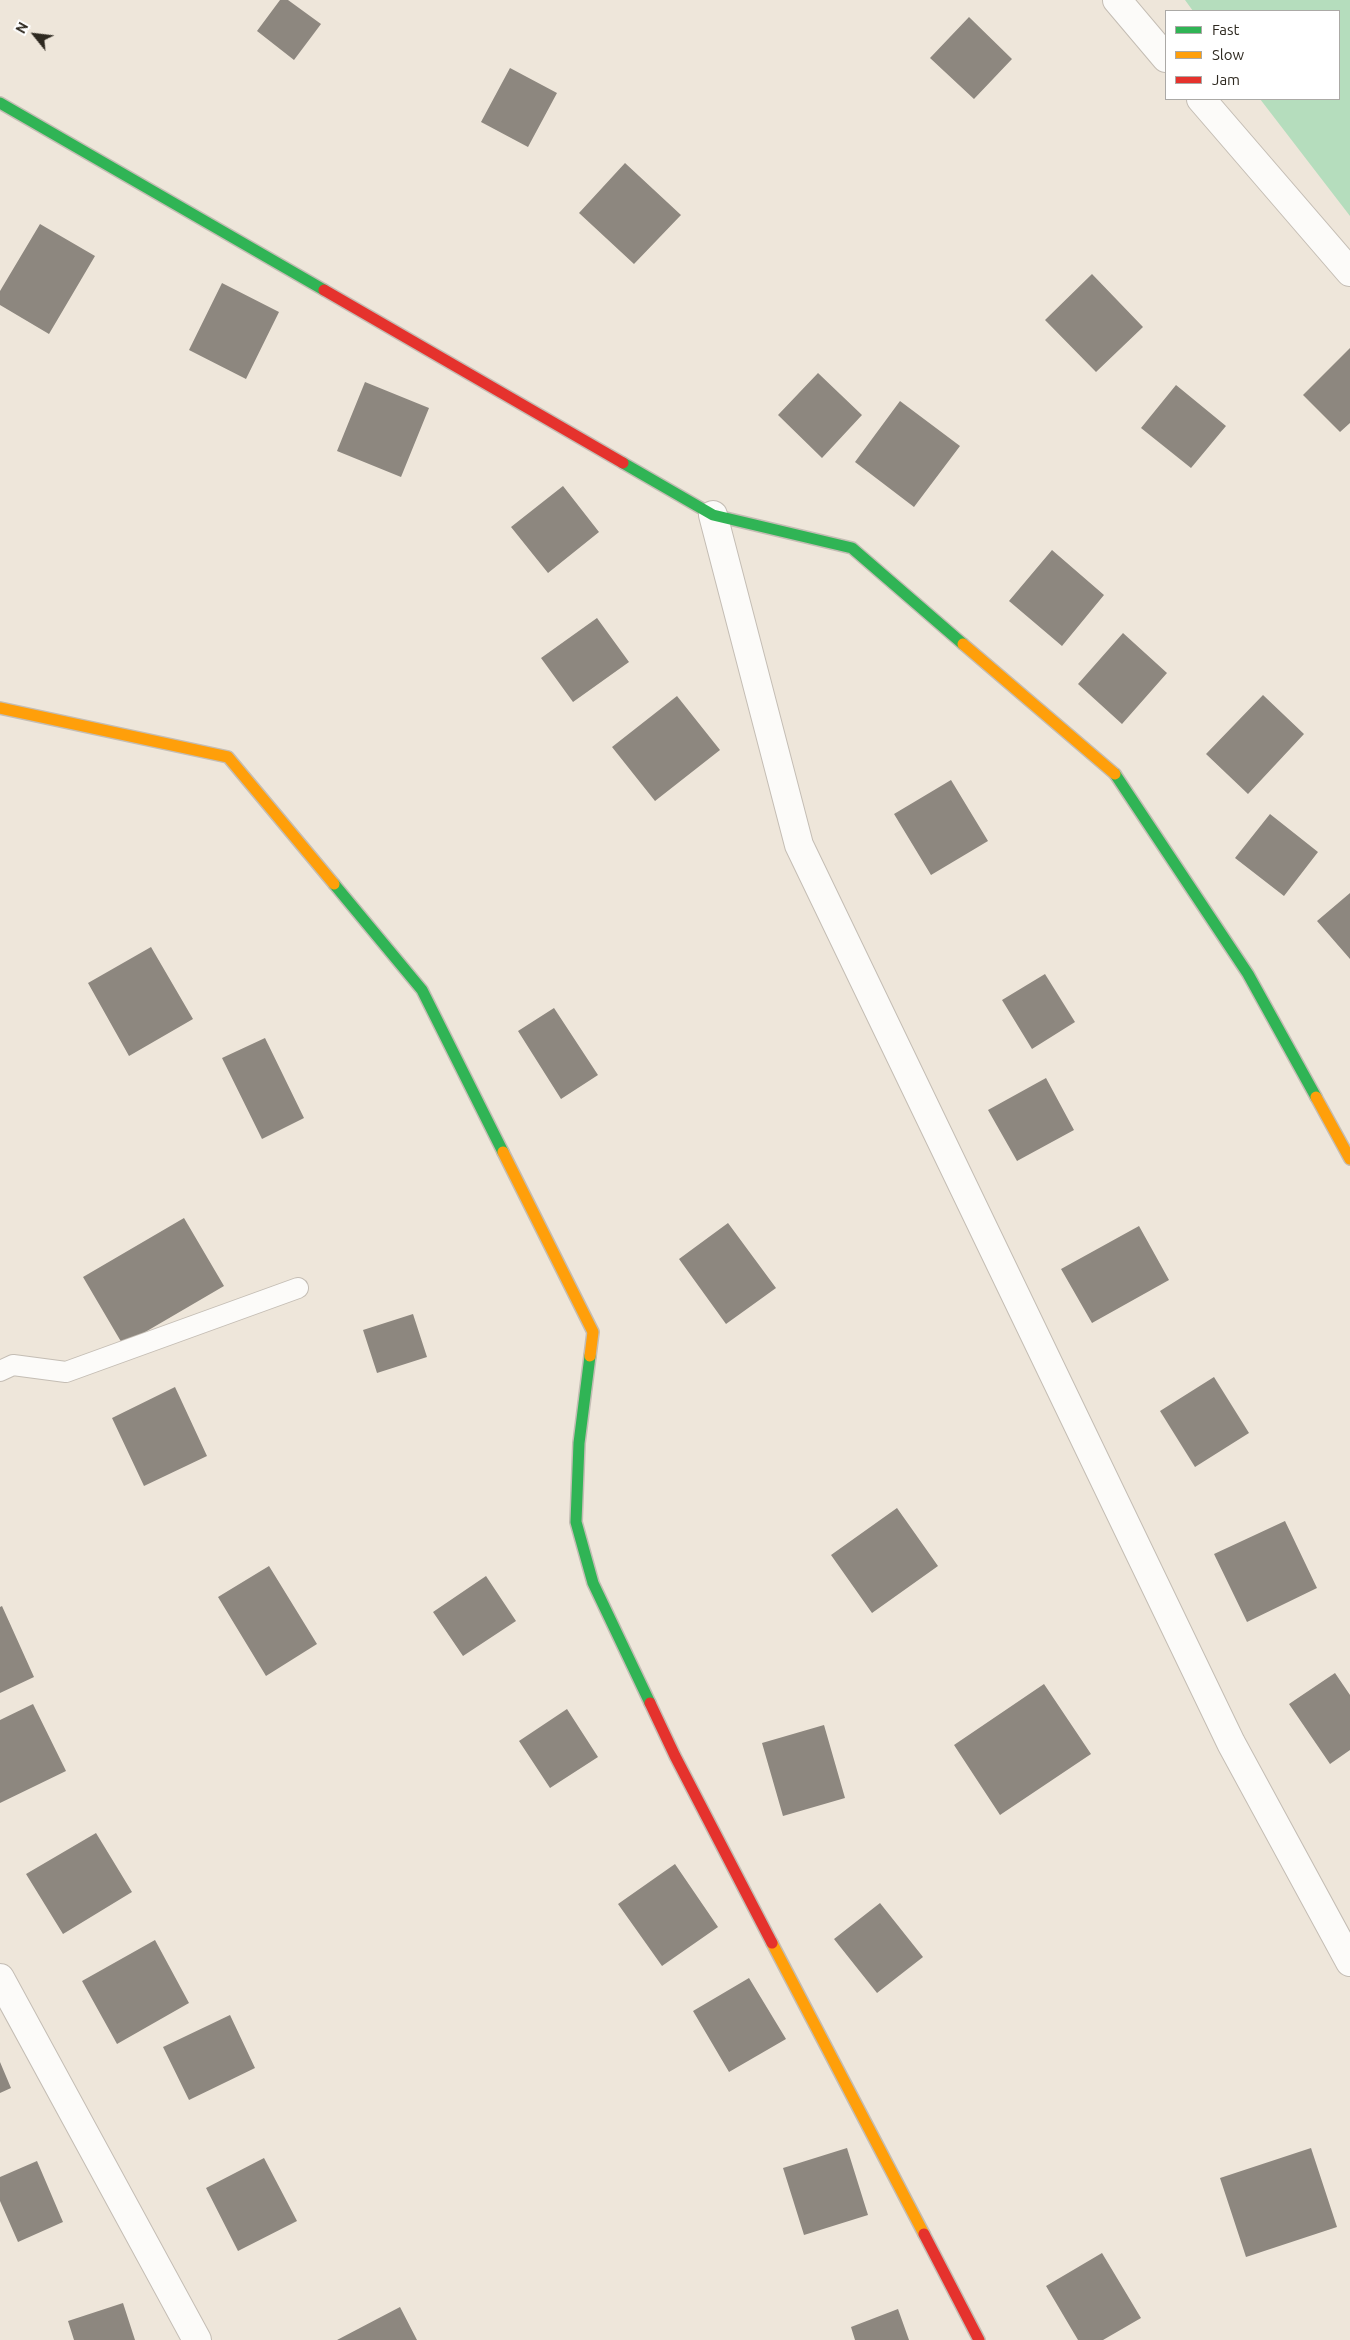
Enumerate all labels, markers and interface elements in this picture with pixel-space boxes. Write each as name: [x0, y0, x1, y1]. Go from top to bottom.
north arrow: [10, 10, 60, 60]
legend: [1165, 10, 1340, 100]
text: N: [12, 19, 31, 36]
text: Fast: [1212, 21, 1239, 38]
text: Slow: [1212, 46, 1244, 63]
text: Jam: [1212, 71, 1240, 88]

